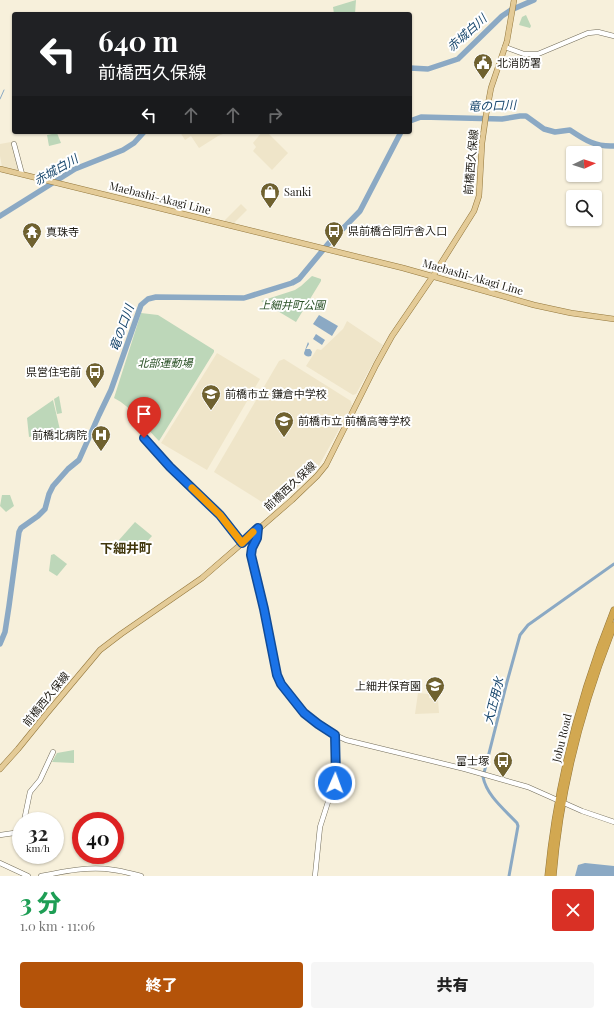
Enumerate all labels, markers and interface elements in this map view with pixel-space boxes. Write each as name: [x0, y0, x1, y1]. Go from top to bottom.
water label: 赤城白川: [443, 9, 491, 54]
text: 640 m: [98, 22, 178, 59]
icon: left: [32, 28, 84, 80]
public building icon: 北消防署: [472, 52, 494, 80]
place label: 北消防署: [497, 55, 541, 70]
text: 前橋西久保線: [98, 60, 206, 84]
water label: 竜の口川: [468, 96, 518, 114]
icon: left: [138, 104, 160, 126]
icon: ahead: [180, 104, 202, 126]
icon: ahead: [222, 104, 244, 126]
icon: right: [264, 104, 286, 126]
street label: 前橋西久保線: [460, 128, 481, 195]
north arrow: [566, 146, 602, 182]
map controls: [566, 146, 602, 226]
water label: 赤城白川: [31, 149, 82, 188]
street label: Maebashi-Akagi Line: [108, 178, 213, 217]
shop icon: Sanki: [259, 181, 281, 209]
place label: Sanki: [284, 184, 311, 199]
button: search: [566, 190, 602, 226]
bus stop icon: 県前橋合同庁舎入口: [323, 220, 345, 248]
temple icon: 真珠寺: [21, 221, 43, 249]
place label: 県前橋合同庁舎入口: [348, 223, 447, 238]
place label: 真珠寺: [46, 224, 79, 239]
street label: Maebashi-Akagi Line: [421, 255, 526, 298]
park label: 上細井町公園: [259, 297, 327, 312]
water label: 竜の口川: [105, 300, 137, 353]
park label: 北部運動場: [138, 355, 194, 370]
bus stop icon: 県営住宅前: [84, 361, 106, 389]
place label: 県営住宅前: [26, 364, 81, 379]
school or university icon: 前橋市立 鎌倉中学校: [200, 383, 222, 411]
place label: 前橋市立 鎌倉中学校: [225, 386, 327, 401]
pin: [127, 397, 161, 438]
icon: arrive: [133, 403, 155, 425]
school or university icon: 前橋市立 前橋高等学校: [273, 410, 295, 438]
place label: 前橋市立 前橋高等学校: [298, 413, 411, 428]
hospital icon: 前橋北病院: [90, 424, 112, 452]
place label: 前橋北病院: [32, 427, 87, 442]
street label: 前橋西久保線: [260, 458, 319, 514]
district label: 下細井町: [100, 539, 152, 556]
street label: 前橋西久保線: [19, 668, 72, 729]
water label: 大正用水: [479, 674, 507, 726]
school or university icon: 上細井保育園: [424, 675, 446, 703]
place label: 上細井保育園: [355, 678, 421, 693]
street label: Jobu Road: [548, 711, 575, 765]
bus stop icon: 富士塚: [492, 750, 514, 778]
place label: 富士塚: [456, 753, 489, 768]
position arrow: [314, 762, 356, 804]
speed limit sign: 40: [72, 812, 124, 864]
text: 32: [28, 819, 48, 846]
text: km/h: [26, 841, 50, 855]
text: 3 分: [20, 886, 61, 918]
button: close: [552, 889, 594, 931]
text: 1.0 km · 11:06: [20, 917, 95, 934]
button: 終了: [20, 962, 303, 1008]
button: 共有: [311, 962, 594, 1008]

